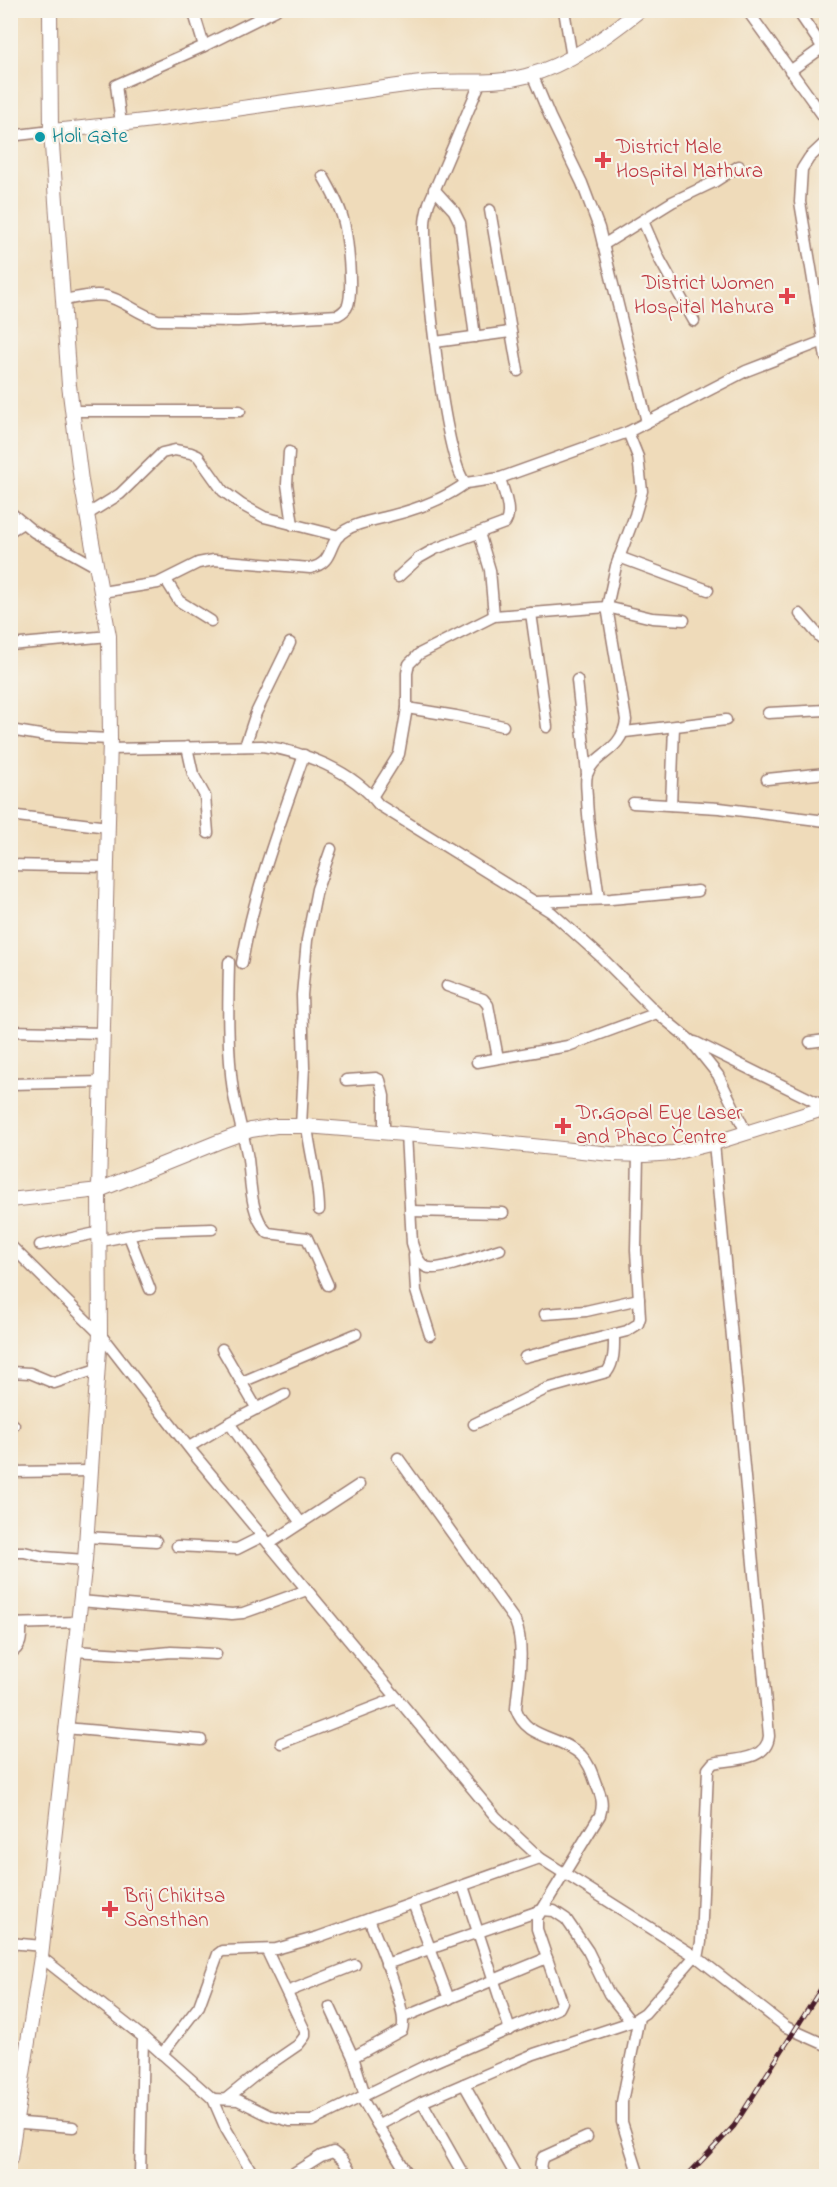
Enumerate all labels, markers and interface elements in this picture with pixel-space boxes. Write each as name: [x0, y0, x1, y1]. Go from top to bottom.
place label: Holi Gate: [52, 122, 129, 152]
marker: Holi Gate: [33, 130, 47, 144]
place label: District Male Hospital Mathura: [615, 133, 763, 187]
marker: District Male Hospital Mathura: [594, 151, 612, 169]
place label: District Women Hospital Mahura: [634, 269, 774, 323]
marker: District Women Hospital Mahura: [778, 287, 796, 305]
place label: Dr.Gopal Eye Laser and Phaco Centre: [575, 1099, 743, 1153]
marker: Dr.Gopal Eye Laser and Phaco Centre: [554, 1117, 572, 1135]
place label: Brij Chikitsa Sansthan: [123, 1882, 225, 1936]
marker: Brij Chikitsa Sansthan: [101, 1900, 119, 1918]

